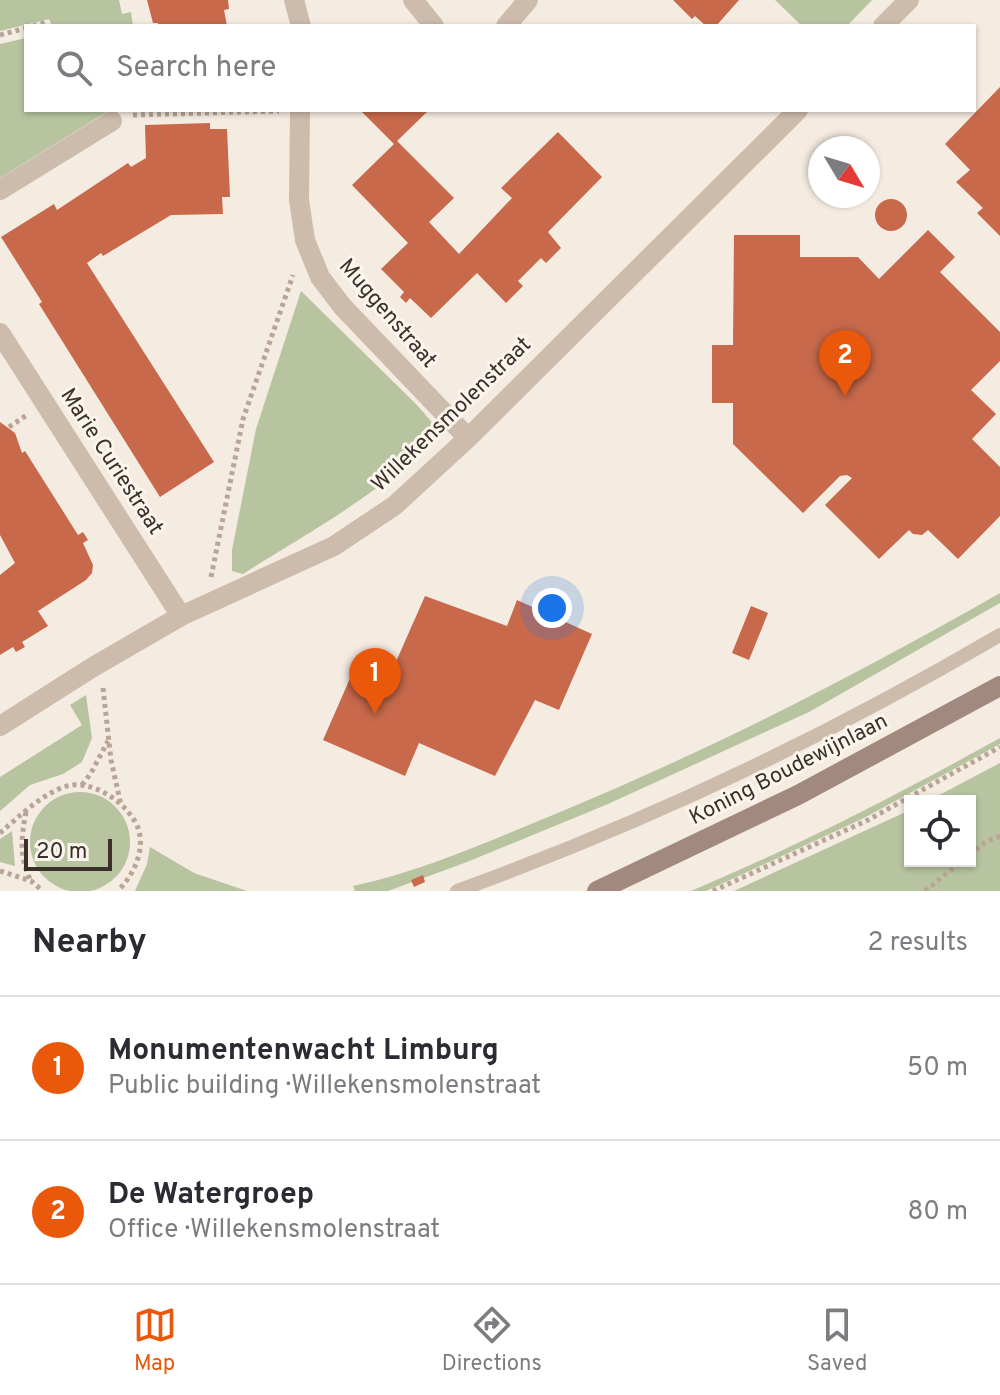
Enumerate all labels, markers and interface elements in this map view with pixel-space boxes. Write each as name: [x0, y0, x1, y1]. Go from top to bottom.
search box: [24, 24, 976, 112]
icon: search: [52, 46, 96, 90]
text: Search here: [116, 50, 276, 87]
north arrow: [808, 136, 880, 208]
street label: Muggenstraat: [332, 254, 442, 374]
pin: 2: [819, 330, 871, 396]
street label: Willekensmolenstraat: [367, 332, 537, 498]
street label: Marie Curiestraat: [54, 384, 168, 540]
your location: [532, 588, 572, 628]
pin: 1: [349, 648, 401, 714]
street label: Koning Boudewijnlaan: [685, 708, 893, 832]
map controls: [904, 795, 976, 867]
button: locate: [904, 795, 976, 867]
scale bar: [24, 835, 112, 871]
text: 20 m: [36, 839, 87, 866]
text: Nearby: [32, 922, 147, 965]
text: 2 results: [868, 927, 968, 960]
text: Monumentenwacht Limburg: [108, 1033, 499, 1070]
text: 1: [53, 1052, 63, 1085]
text: 50 m: [907, 1052, 968, 1085]
text: Public building · Willekensmolenstraat: [108, 1070, 541, 1103]
text: De Watergroep: [108, 1177, 314, 1214]
text: 2: [50, 1196, 66, 1229]
text: 80 m: [908, 1196, 968, 1229]
text: Office · Willekensmolenstraat: [108, 1214, 440, 1247]
tab: Map: [133, 1303, 177, 1378]
tab: Directions: [442, 1303, 542, 1378]
tab: Saved: [807, 1303, 867, 1378]

